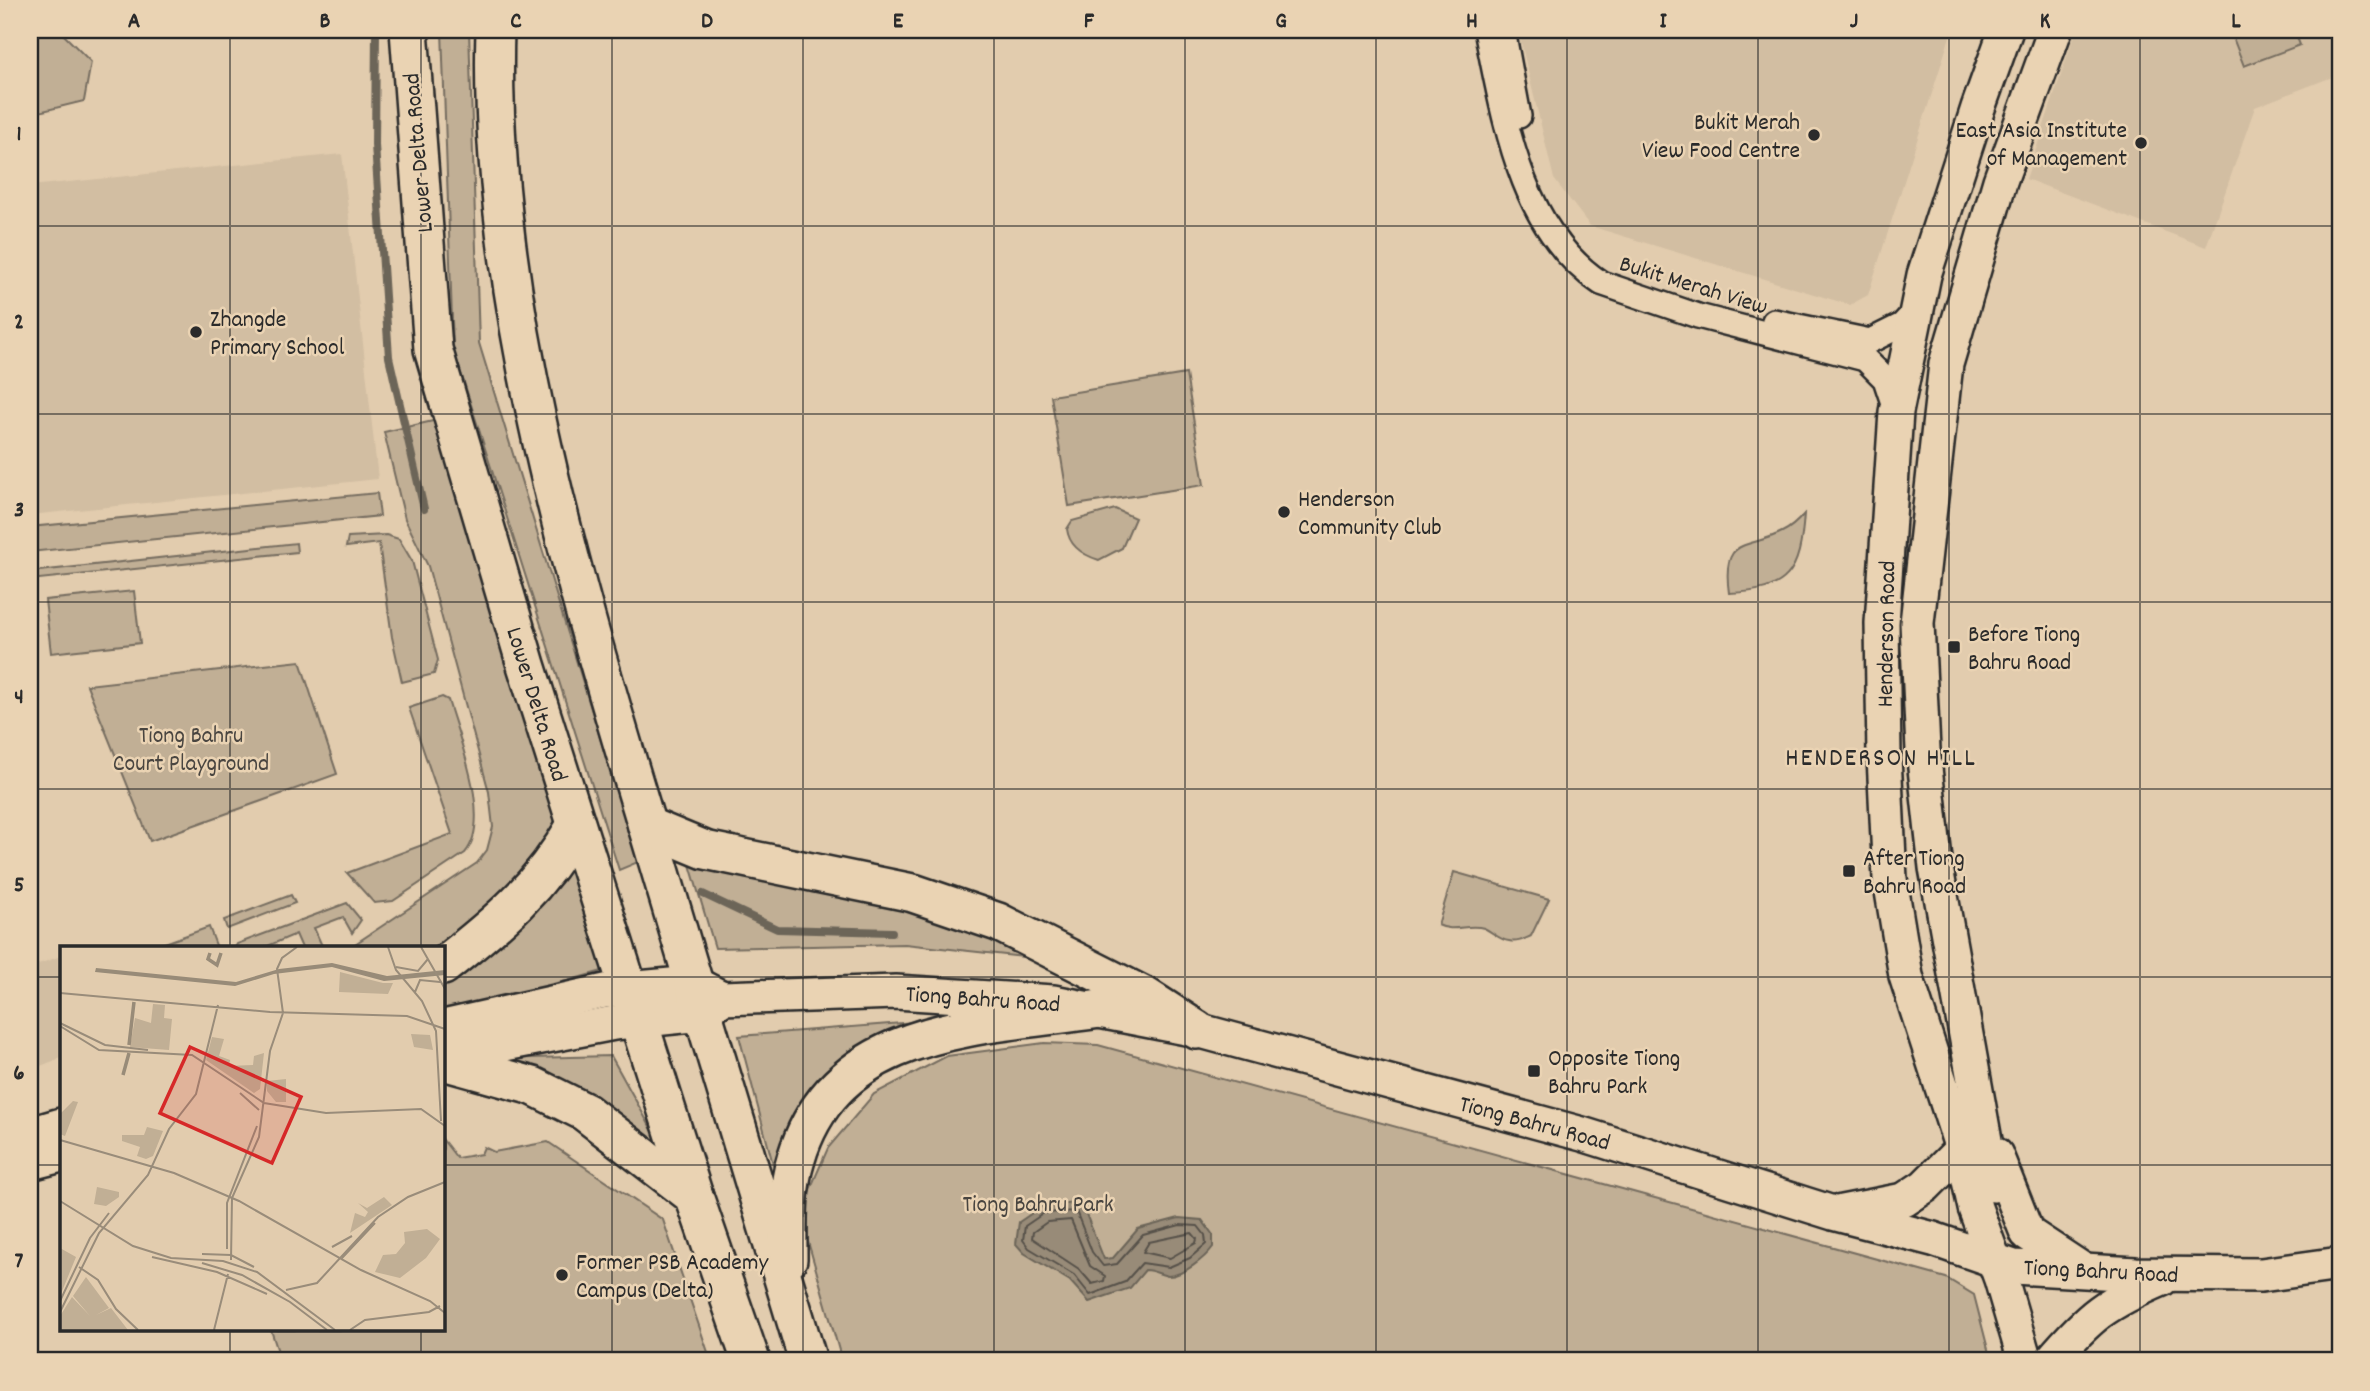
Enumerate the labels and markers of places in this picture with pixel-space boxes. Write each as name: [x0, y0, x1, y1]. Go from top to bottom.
place label: Bukit Merah View Food Centre: [1642, 107, 1800, 169]
place label: East Asia Institute of Management: [1956, 115, 2127, 177]
marker: Bukit Merah View Food Centre: [1806, 127, 1822, 143]
marker: East Asia Institute of Management: [2133, 135, 2149, 151]
place label: Zhangde Primary School: [210, 304, 345, 366]
marker: Zhangde Primary School: [188, 324, 204, 340]
place label: Henderson Community Club: [1298, 484, 1442, 546]
marker: Henderson Community Club: [1276, 504, 1292, 520]
place label: Before Tiong Bahru Road: [1968, 619, 2080, 681]
marker: Before Tiong Bahru Road: [1946, 639, 1962, 655]
place label: After Tiong Bahru Road: [1863, 843, 1966, 905]
marker: After Tiong Bahru Road: [1841, 863, 1857, 879]
place label: Opposite Tiong Bahru Park: [1548, 1043, 1680, 1105]
marker: Opposite Tiong Bahru Park: [1526, 1063, 1542, 1079]
place label: Former PSB Academy Campus (Delta): [576, 1247, 769, 1309]
marker: Former PSB Academy Campus (Delta): [554, 1267, 570, 1283]

